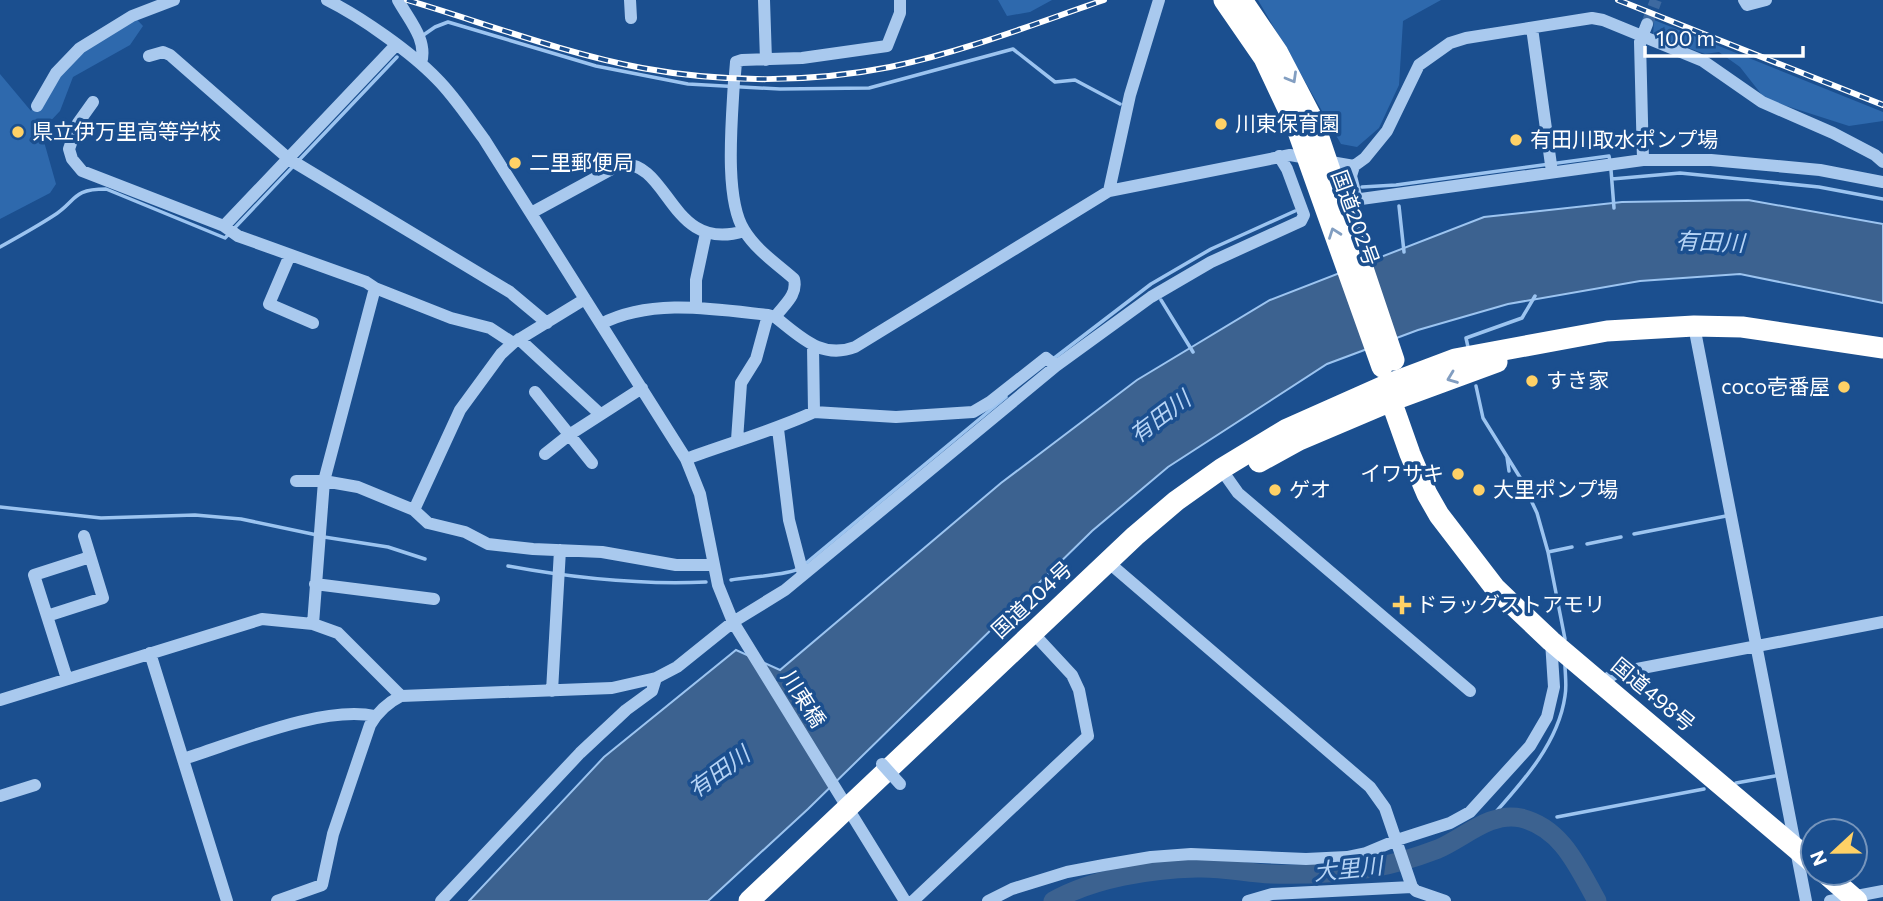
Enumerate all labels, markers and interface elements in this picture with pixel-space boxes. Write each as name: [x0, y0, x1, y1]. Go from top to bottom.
scale bar: [1645, 14, 1802, 58]
text: 100 m: [1656, 25, 1715, 50]
one-way arrow: [1284, 70, 1297, 83]
place label: 川東保育園: [1235, 110, 1340, 135]
marker: 川東保育園: [1213, 116, 1229, 132]
place label: 県立伊万里高等学校: [32, 118, 221, 143]
marker: 県立伊万里高等学校: [10, 124, 26, 140]
place label: 有田川取水ポンプ場: [1530, 126, 1718, 151]
marker: 有田川取水ポンプ場: [1508, 132, 1524, 148]
place label: 二里郵便局: [529, 149, 634, 174]
marker: 二里郵便局: [507, 155, 523, 171]
street label: 国道202号: [1328, 166, 1385, 269]
water label: 有田川: [1675, 226, 1748, 256]
one-way arrow: [1328, 228, 1342, 240]
place label: すき家: [1546, 367, 1609, 392]
one-way arrow: [1447, 370, 1459, 384]
marker: すき家: [1524, 373, 1540, 389]
place label: coco壱番屋: [1721, 373, 1830, 398]
marker: coco壱番屋: [1836, 379, 1852, 395]
water label: 有田川: [1123, 382, 1198, 448]
place label: イワサキ: [1360, 460, 1444, 485]
marker: イワサキ: [1450, 466, 1466, 482]
place label: ゲオ: [1289, 476, 1331, 501]
place label: 大里ポンプ場: [1493, 476, 1618, 501]
marker: ゲオ: [1267, 482, 1283, 498]
marker: 大里ポンプ場: [1471, 482, 1487, 498]
street label: 国道204号: [986, 555, 1076, 642]
place label: ドラッグストアモリ: [1416, 591, 1605, 616]
marker: ドラッグストアモリ: [1394, 597, 1410, 613]
street label: 国道498号: [1607, 652, 1701, 736]
street label: 川東橋: [777, 665, 832, 732]
water label: 有田川: [682, 738, 757, 803]
north arrow: [1799, 817, 1869, 887]
text: N: [1804, 848, 1831, 869]
water label: 大里川: [1312, 850, 1387, 886]

